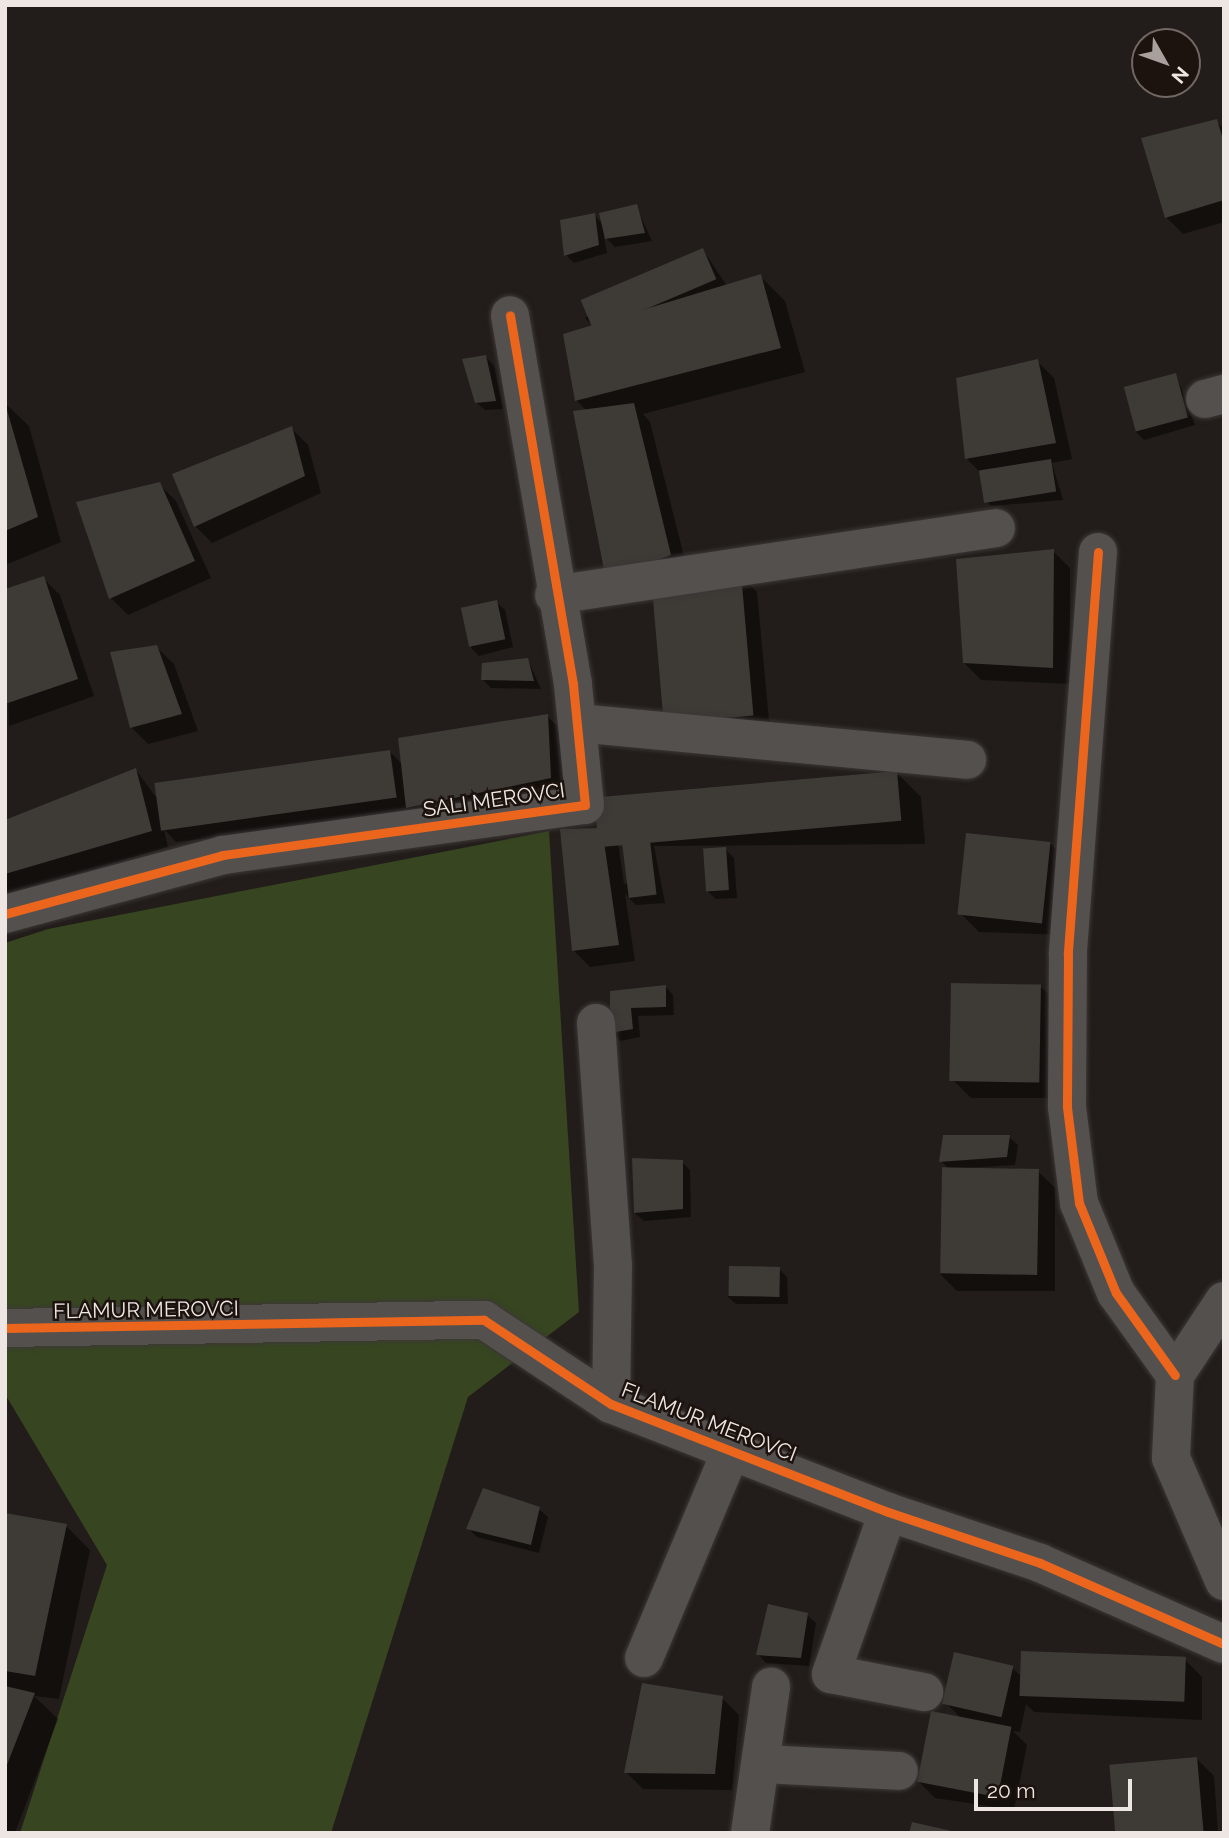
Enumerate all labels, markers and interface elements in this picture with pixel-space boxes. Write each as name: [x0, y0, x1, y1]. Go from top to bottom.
north arrow: [1131, 28, 1201, 98]
text: N: [1167, 63, 1194, 88]
street label: SALI MEROVCI: [421, 778, 567, 822]
street label: FLAMUR MEROVCI: [53, 1296, 239, 1324]
street label: FLAMUR MEROVCI: [618, 1377, 800, 1467]
scale bar: [977, 1764, 1134, 1808]
text: 20 m: [987, 1778, 1035, 1803]

